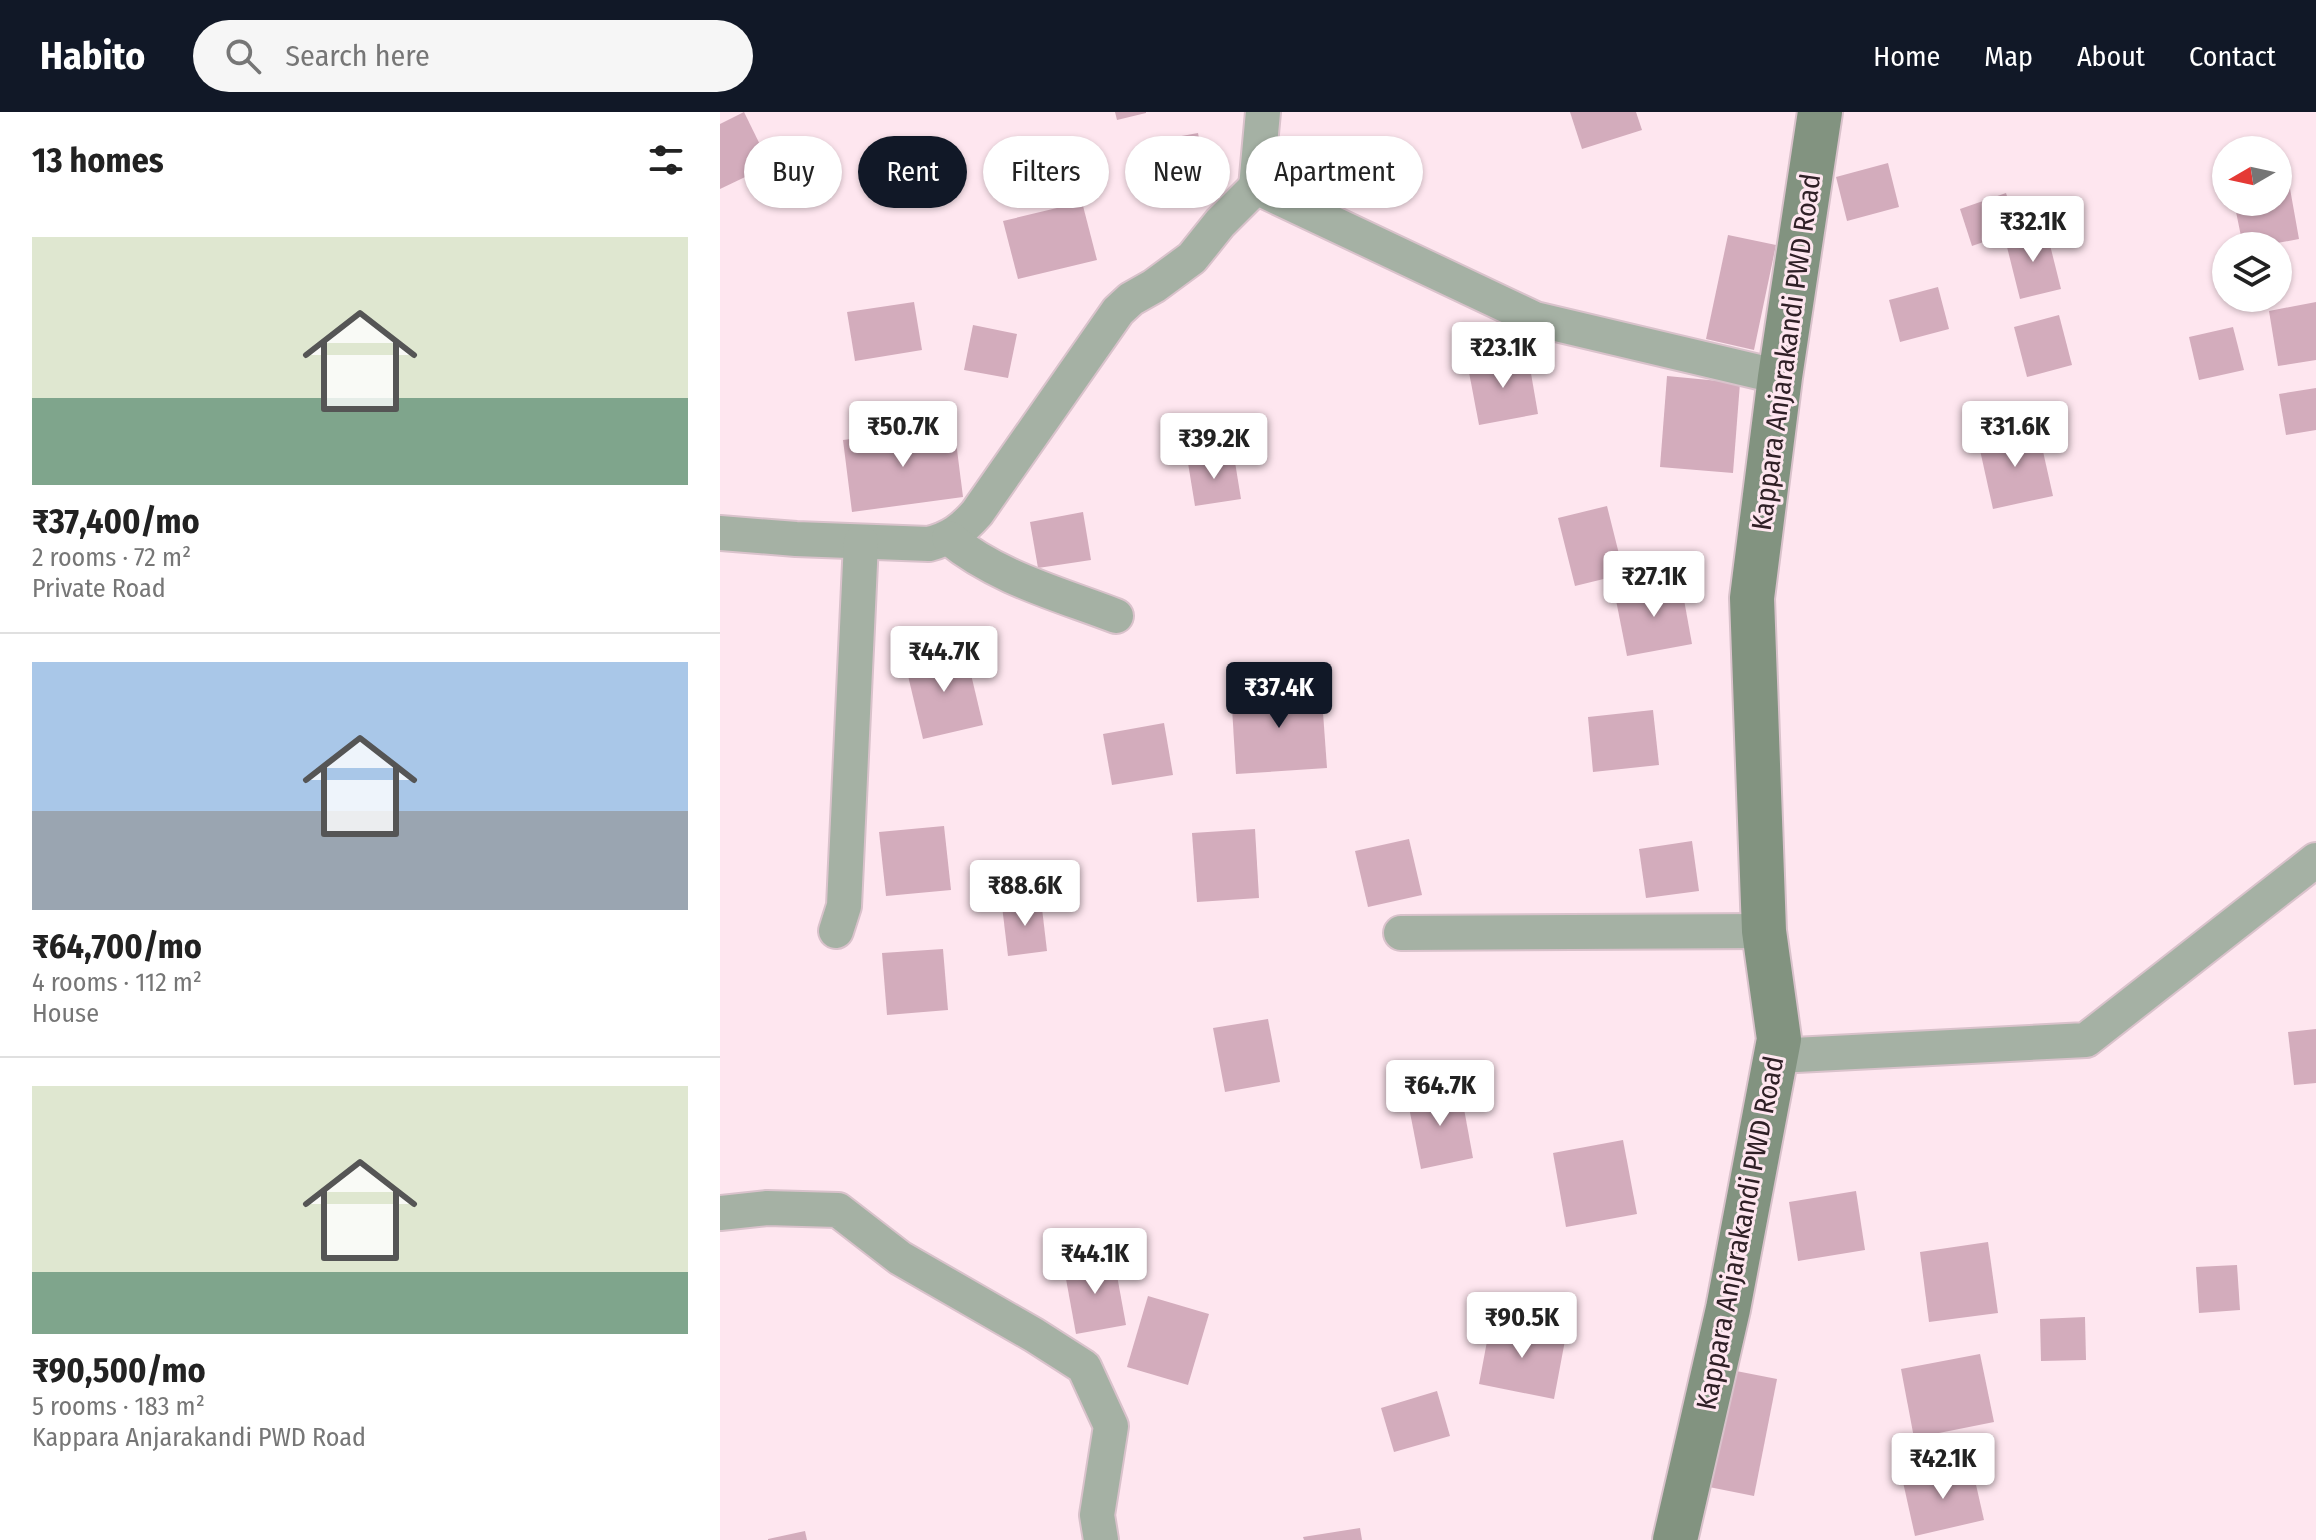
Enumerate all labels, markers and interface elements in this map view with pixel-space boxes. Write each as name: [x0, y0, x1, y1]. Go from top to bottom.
search box: [193, 20, 753, 92]
text: Habito: [40, 33, 145, 79]
icon: search: [221, 34, 265, 78]
text: Search here: [285, 38, 430, 74]
text: Home: [1873, 40, 1940, 73]
text: Map: [1984, 40, 2033, 73]
text: About: [2077, 40, 2145, 73]
text: Contact: [2189, 40, 2276, 73]
chip: Buy: [744, 136, 842, 208]
chip: Rent: [858, 136, 967, 208]
chip: Filters: [983, 136, 1109, 208]
chip: New: [1125, 136, 1230, 208]
chip: Apartment: [1246, 136, 1423, 208]
north arrow: [2212, 136, 2292, 216]
map controls: [2212, 136, 2292, 312]
icon: filters: [644, 138, 688, 182]
text: 13 homes: [32, 140, 164, 181]
street label: Kappara Anjarakandi PWD Road: [1745, 172, 1827, 532]
pin: ₹32.1K: [1968, 196, 2098, 264]
text: ₹32.1K: [2000, 206, 2066, 237]
button: layers: [2212, 232, 2292, 312]
icon: home: [288, 289, 432, 433]
pin: ₹23.1K: [1438, 322, 1568, 390]
text: ₹23.1K: [1470, 332, 1536, 363]
pin: ₹50.7K: [838, 401, 968, 469]
pin: ₹31.6K: [1950, 401, 2080, 469]
text: ₹50.7K: [867, 411, 939, 442]
text: ₹31.6K: [1980, 411, 2050, 442]
pin: ₹39.2K: [1149, 413, 1279, 481]
text: ₹39.2K: [1178, 423, 1250, 454]
text: ₹37,400/mo: [32, 501, 200, 542]
text: 2 rooms · 72 m²: [32, 542, 191, 573]
pin: ₹27.1K: [1589, 551, 1719, 619]
text: ₹27.1K: [1621, 561, 1687, 592]
text: Private Road: [32, 573, 166, 604]
pin: ₹44.7K: [879, 626, 1009, 694]
text: ₹44.7K: [908, 636, 980, 667]
pin: ₹37.4K: [1214, 662, 1344, 730]
text: ₹37.4K: [1244, 672, 1314, 703]
icon: home: [288, 714, 432, 858]
pin: ₹88.6K: [960, 860, 1090, 928]
text: ₹88.6K: [988, 870, 1062, 901]
text: ₹64,700/mo: [32, 926, 202, 967]
text: 4 rooms · 112 m²: [32, 967, 202, 998]
text: House: [32, 998, 99, 1029]
street label: Kappara Anjarakandi PWD Road: [1689, 1053, 1791, 1413]
pin: ₹64.7K: [1375, 1060, 1505, 1128]
text: ₹64.7K: [1404, 1070, 1476, 1101]
icon: home: [288, 1138, 432, 1282]
pin: ₹44.1K: [1030, 1228, 1160, 1296]
text: ₹44.1K: [1061, 1238, 1129, 1269]
pin: ₹90.5K: [1457, 1292, 1587, 1360]
text: ₹90.5K: [1485, 1302, 1559, 1333]
text: ₹90,500/mo: [32, 1350, 206, 1391]
text: 5 rooms · 183 m²: [32, 1391, 205, 1422]
text: Kappara Anjarakandi PWD Road: [32, 1422, 366, 1453]
pin: ₹42.1K: [1878, 1433, 2008, 1501]
text: ₹42.1K: [1910, 1443, 1976, 1474]

